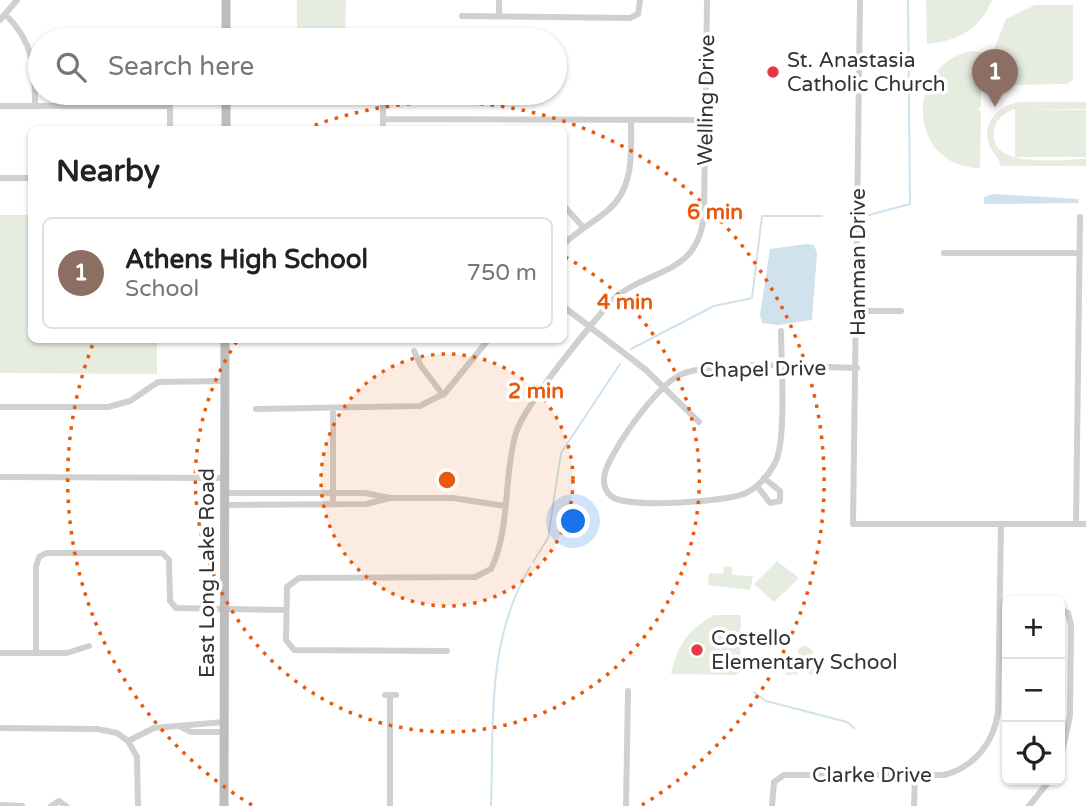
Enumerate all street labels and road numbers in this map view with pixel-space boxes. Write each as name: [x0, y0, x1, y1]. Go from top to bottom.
street label: Welling Drive: [693, 34, 720, 166]
street label: Hamman Drive: [846, 188, 871, 336]
street label: Chapel Drive: [699, 356, 827, 383]
street label: East Long Lake Road: [195, 468, 220, 678]
street label: Clarke Drive: [812, 763, 932, 788]

